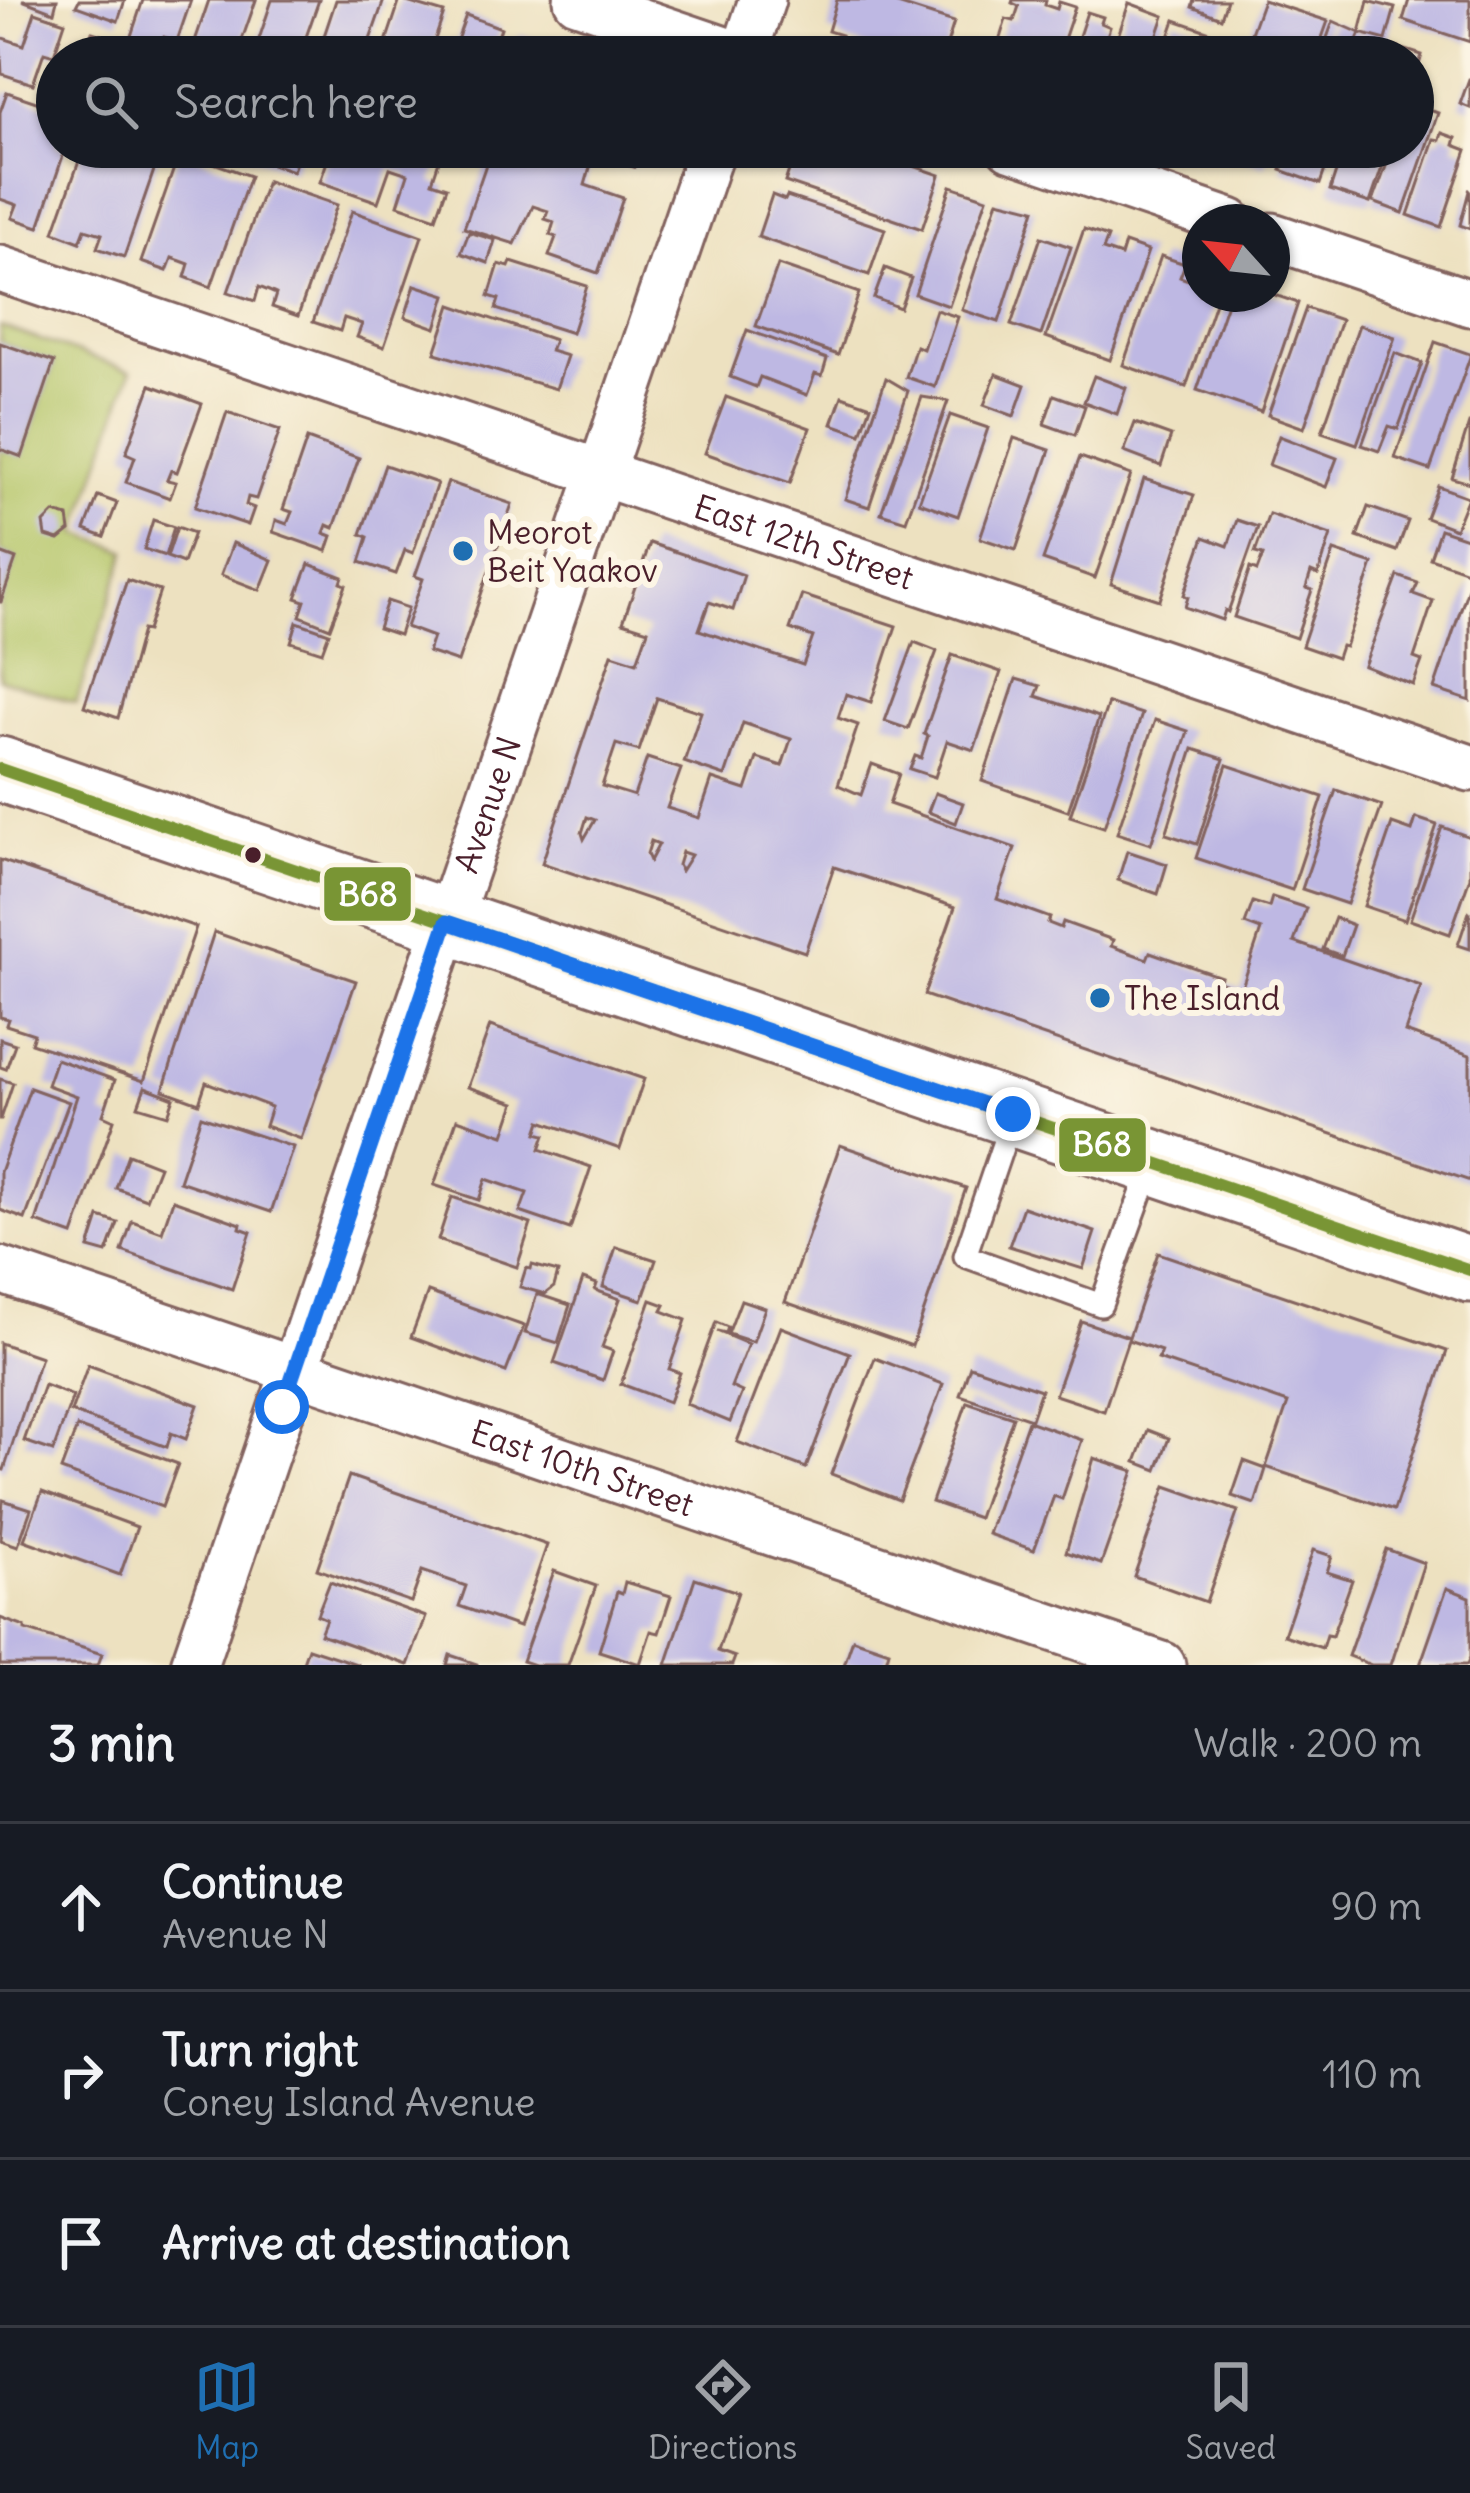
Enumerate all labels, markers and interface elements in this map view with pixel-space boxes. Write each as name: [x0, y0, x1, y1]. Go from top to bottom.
search box: [36, 36, 1434, 168]
icon: search: [78, 69, 144, 135]
text: Search here: [174, 74, 418, 130]
north arrow: [1182, 204, 1290, 312]
street label: East 12th Street: [689, 485, 919, 599]
place label: Meorot Beit Yaakov: [487, 511, 657, 591]
marker: Meorot Beit Yaakov: [450, 538, 476, 564]
street label: Avenue N: [445, 731, 530, 878]
unlabelled marker: [242, 844, 264, 866]
line badge: B68: [322, 865, 413, 923]
text: B68: [338, 873, 398, 915]
place label: The Island: [1124, 977, 1280, 1019]
marker: The Island: [1087, 985, 1113, 1011]
route end: [986, 1087, 1040, 1141]
line badge: B68: [1057, 1116, 1148, 1174]
text: B68: [1072, 1123, 1132, 1165]
route start: [255, 1380, 309, 1434]
street label: East 10th Street: [465, 1411, 699, 1525]
text: 3 min: [48, 1711, 175, 1775]
text: Walk · 200 m: [1194, 1719, 1422, 1768]
text: Continue: [162, 1854, 344, 1910]
icon: ahead: [48, 1874, 114, 1940]
text: 90 m: [1330, 1882, 1422, 1931]
text: Avenue N: [162, 1910, 329, 1959]
text: Turn right: [162, 2022, 358, 2078]
icon: right: [48, 2042, 114, 2108]
text: 110 m: [1322, 2050, 1422, 2099]
text: Coney Island Avenue: [162, 2078, 536, 2127]
icon: arrive: [48, 2210, 114, 2276]
text: Arrive at destination: [162, 2215, 571, 2271]
tab: Map: [194, 2354, 260, 2468]
tab: Directions: [648, 2354, 797, 2468]
tab: Saved: [1186, 2354, 1276, 2468]

